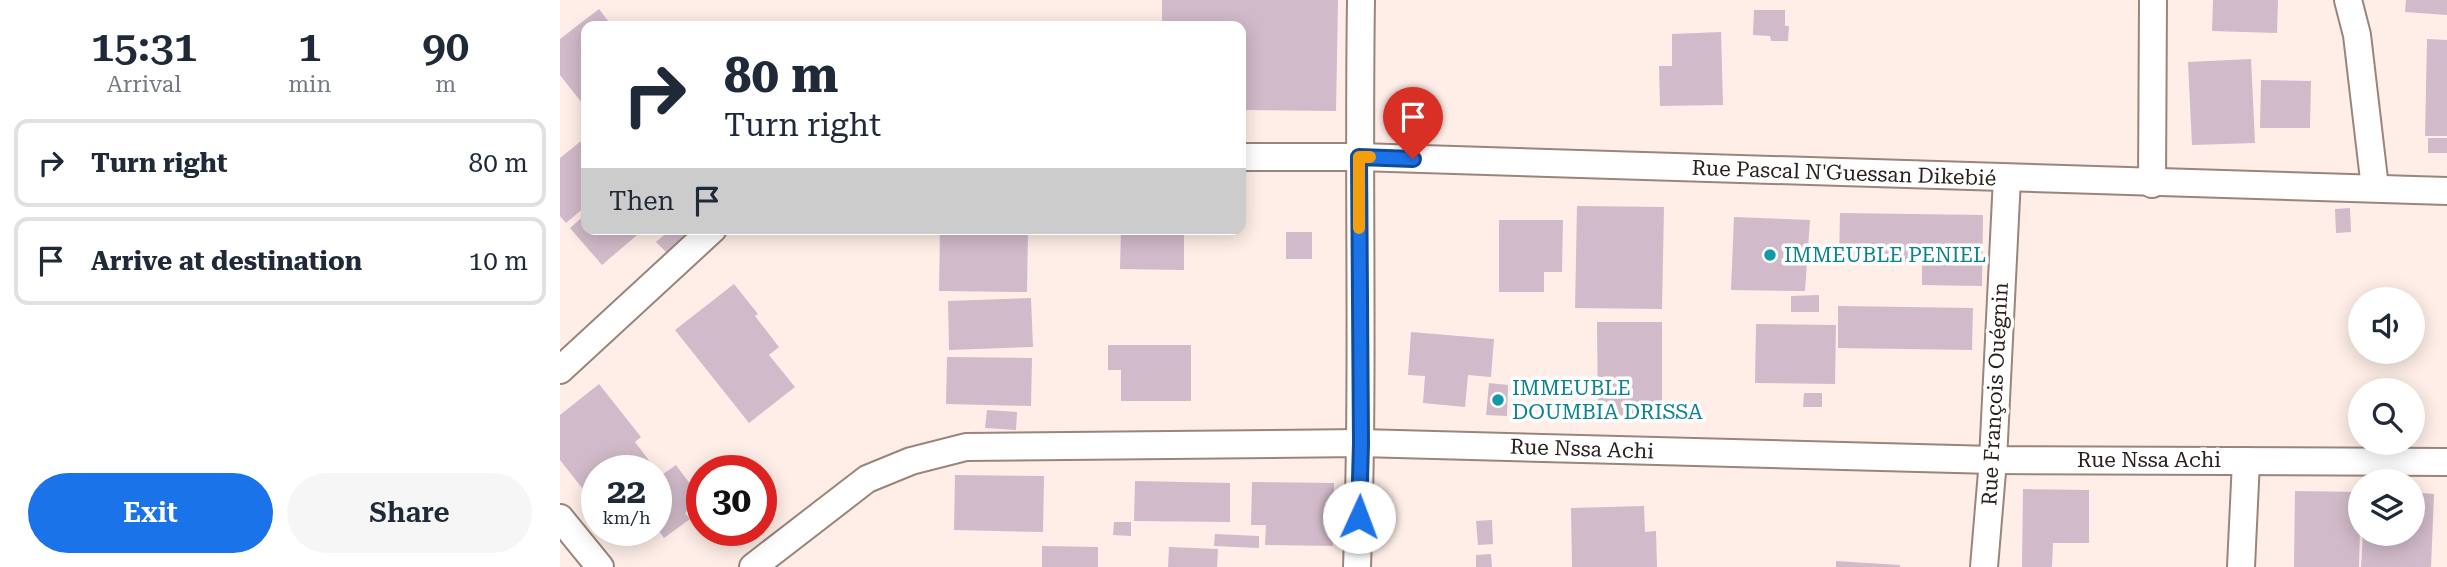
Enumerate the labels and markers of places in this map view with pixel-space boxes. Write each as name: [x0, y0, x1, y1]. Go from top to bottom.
pin: [1383, 87, 1443, 159]
place label: IMMEUBLE PENIEL: [1784, 243, 1986, 267]
marker: IMMEUBLE PENIEL: [1762, 247, 1778, 263]
place label: IMMEUBLE DOUMBIA DRISSA: [1512, 376, 1703, 424]
marker: IMMEUBLE DOUMBIA DRISSA: [1490, 392, 1506, 408]

